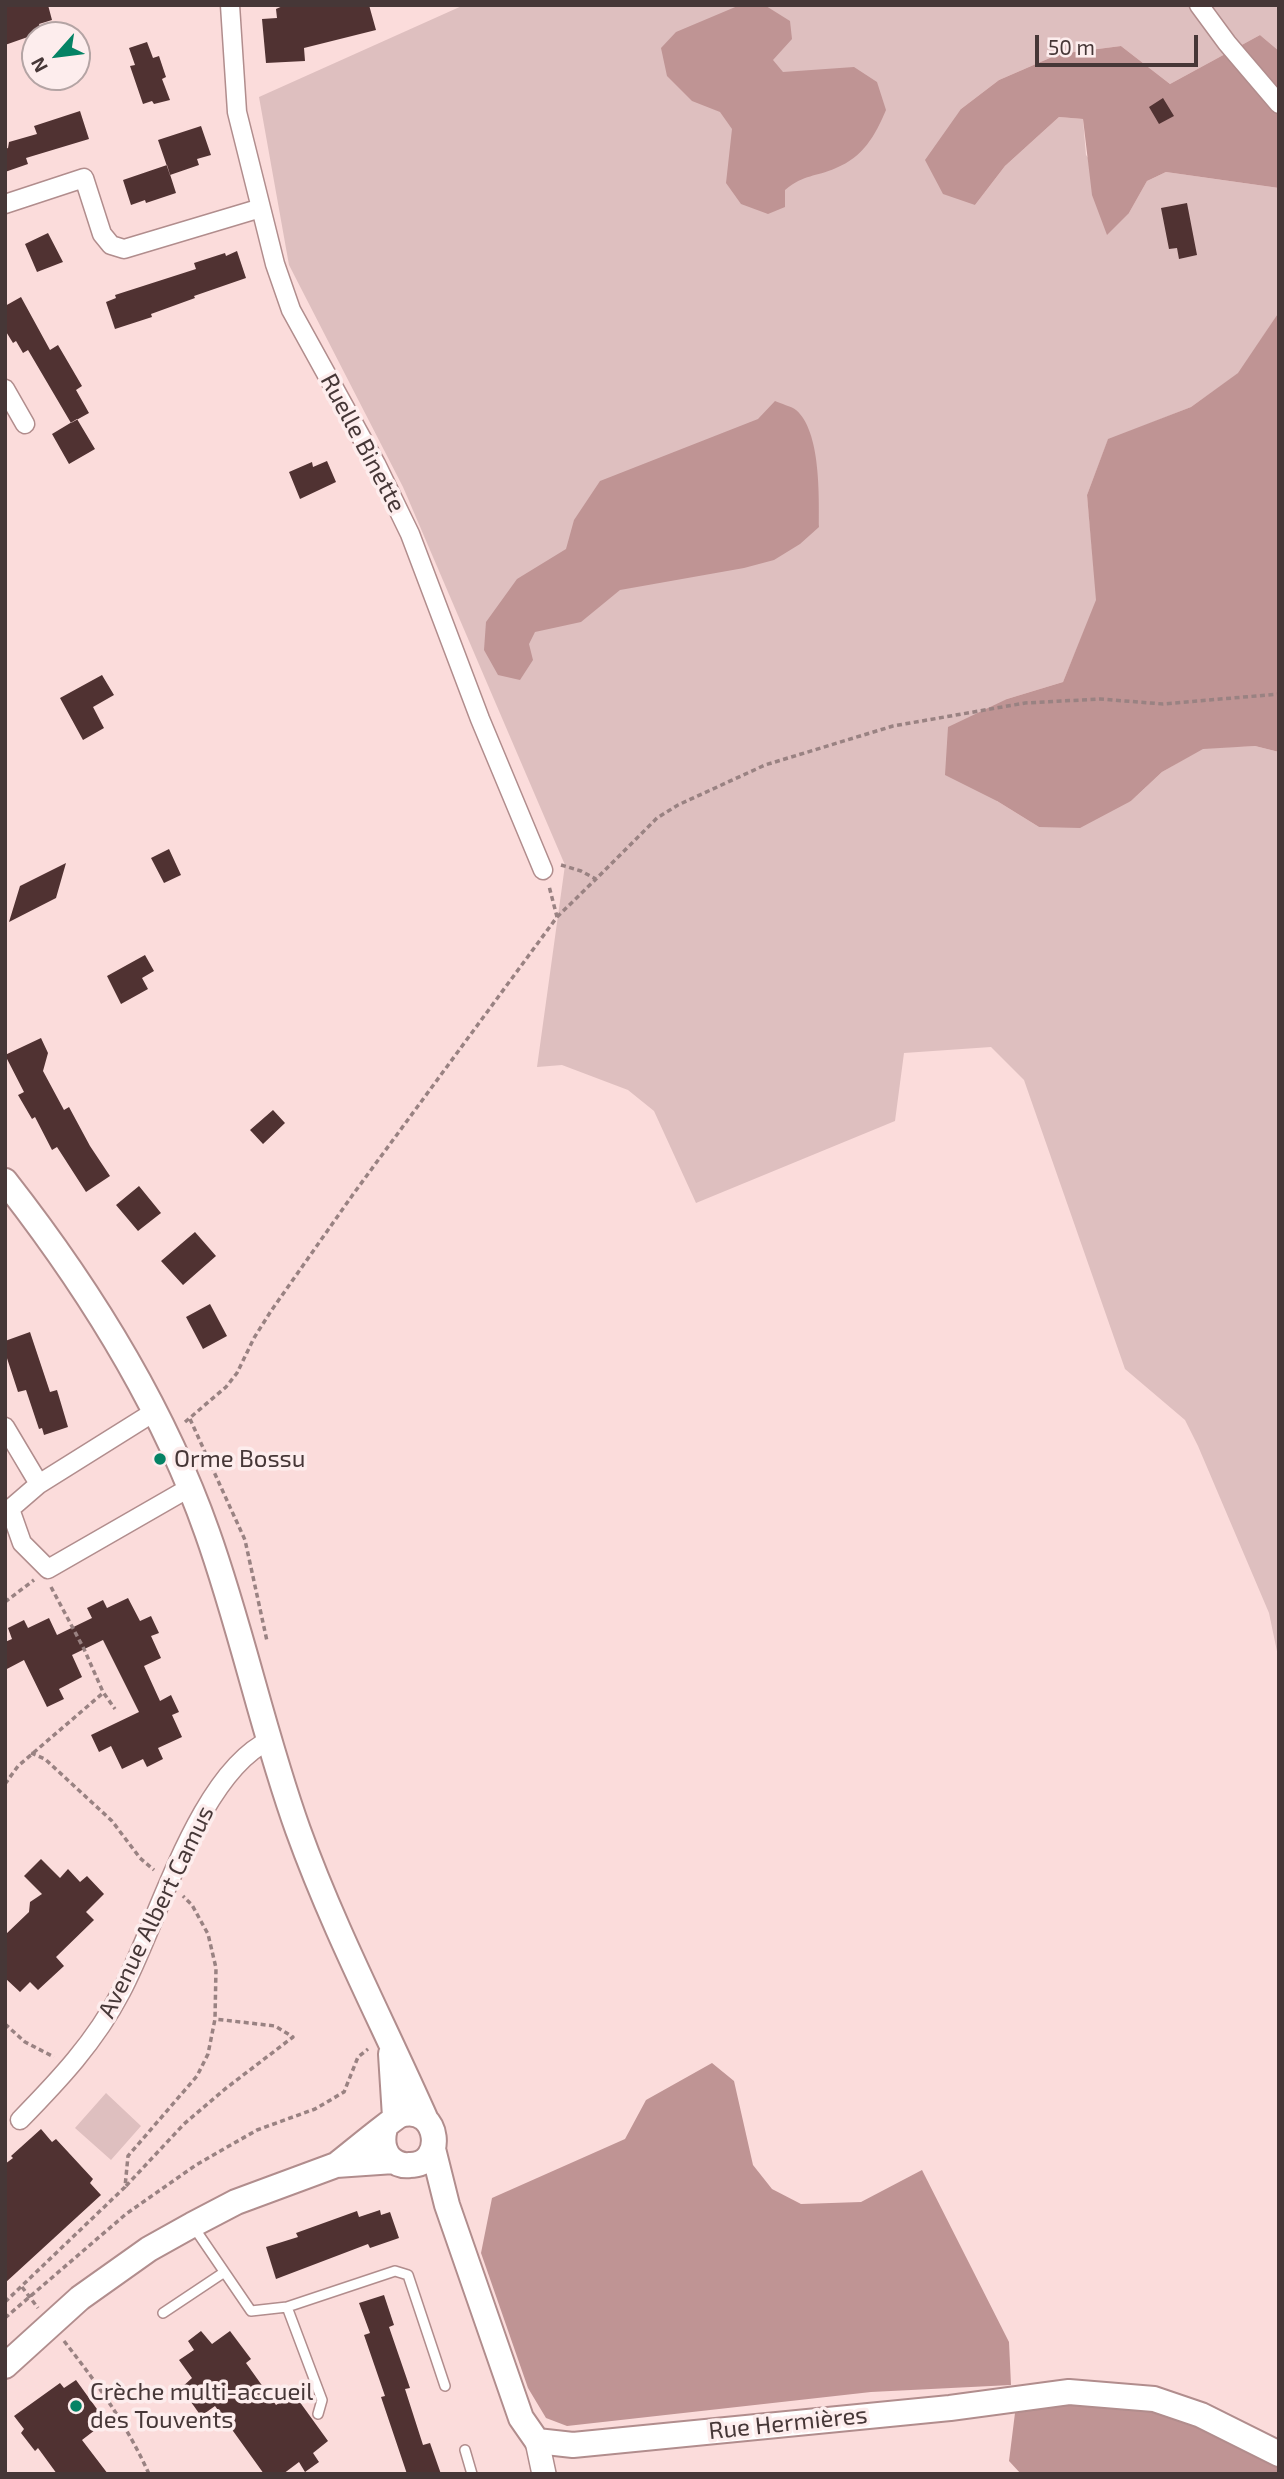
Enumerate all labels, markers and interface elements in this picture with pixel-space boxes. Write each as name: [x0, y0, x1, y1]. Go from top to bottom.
north arrow: [21, 21, 91, 91]
scale bar: [1039, 21, 1202, 65]
text: 50 m: [1048, 34, 1095, 59]
text: N: [25, 54, 52, 77]
street label: Ruelle Binette: [314, 369, 412, 517]
place label: Orme Bossu: [174, 1445, 305, 1473]
marker: Orme Bossu: [152, 1451, 168, 1467]
street label: Avenue Albert Camus: [92, 1801, 220, 2023]
place label: Crèche multi-accueil des Touvents: [90, 2378, 313, 2434]
marker: Crèche multi-accueil des Touvents: [68, 2398, 84, 2414]
street label: Rue Hermières: [707, 2400, 869, 2446]

